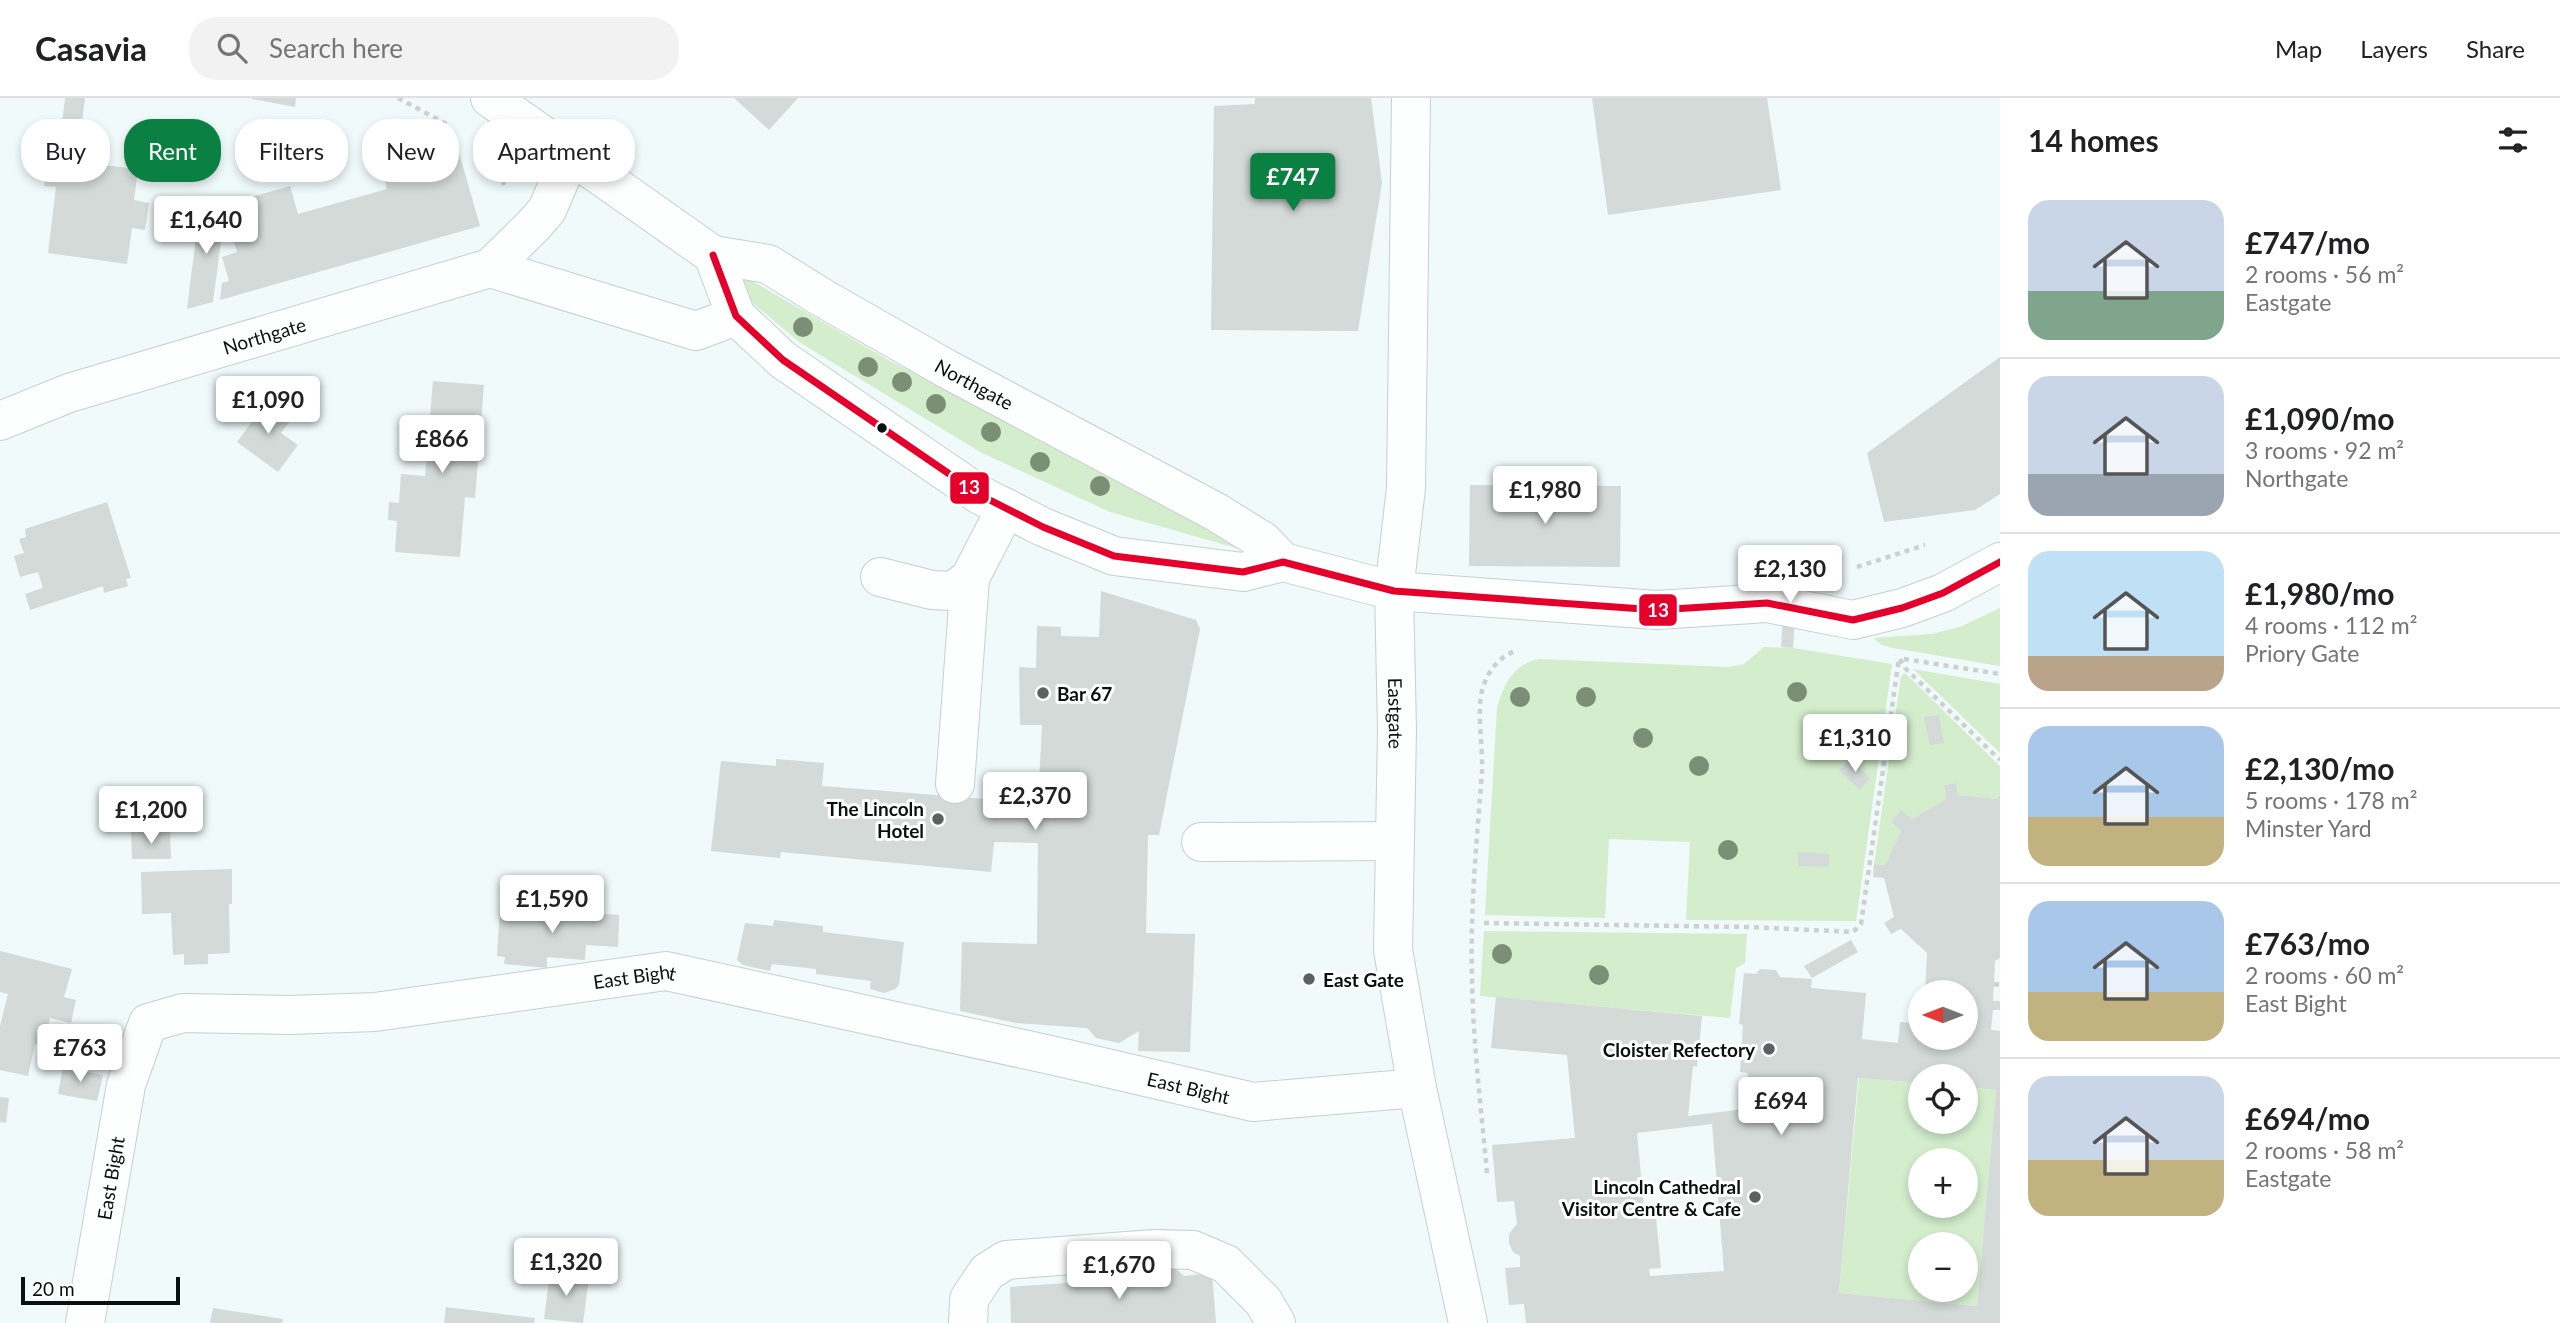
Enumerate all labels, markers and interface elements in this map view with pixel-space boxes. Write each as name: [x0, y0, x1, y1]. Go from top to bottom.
search box: [189, 17, 679, 80]
text: Casavia: [35, 28, 147, 68]
icon: search: [213, 29, 251, 67]
text: Search here: [269, 32, 403, 64]
text: Map: [2275, 34, 2322, 63]
text: Layers: [2360, 34, 2428, 63]
text: Share: [2466, 34, 2525, 63]
chip: Buy: [21, 119, 110, 182]
chip: Rent: [124, 119, 221, 182]
chip: Filters: [235, 119, 348, 182]
chip: New: [362, 119, 459, 182]
chip: Apartment: [473, 119, 635, 182]
icon: filters: [2494, 121, 2532, 159]
text: 14 homes: [2028, 122, 2159, 158]
pin: £747: [1252, 153, 1334, 213]
text: £747: [1266, 162, 1320, 190]
pin: £1,640: [149, 197, 263, 256]
text: £1,640: [170, 205, 242, 233]
text: £747/mo: [2245, 224, 2370, 260]
icon: home: [2084, 228, 2168, 312]
text: 2 rooms · 56 m²: [2245, 260, 2404, 288]
text: Eastgate: [2245, 288, 2331, 316]
street label: Northgate: [220, 312, 308, 358]
street label: Northgate: [931, 353, 1017, 414]
pin: £1,090: [211, 376, 325, 436]
text: £1,090: [232, 385, 304, 413]
text: £1,090/mo: [2245, 400, 2394, 436]
icon: home: [2084, 404, 2168, 488]
pin: £866: [401, 416, 483, 475]
unlabelled marker: [875, 421, 889, 435]
text: £866: [415, 424, 469, 452]
text: 3 rooms · 92 m²: [2245, 436, 2404, 464]
text: Northgate: [2245, 464, 2348, 492]
pin: £1,980: [1488, 466, 1602, 526]
line badge: 13: [949, 471, 990, 505]
text: 13: [958, 475, 980, 498]
text: £1,980: [1509, 475, 1581, 503]
pin: £2,130: [1733, 546, 1847, 605]
text: £2,130: [1754, 554, 1826, 582]
text: £1,980/mo: [2245, 575, 2394, 611]
icon: home: [2084, 579, 2168, 663]
line badge: 13: [1638, 593, 1678, 627]
text: 13: [1647, 598, 1669, 621]
text: 4 rooms · 112 m²: [2245, 611, 2417, 639]
text: Priory Gate: [2245, 639, 2359, 667]
street label: Eastgate: [1384, 677, 1409, 749]
place label: Bar 67: [1057, 682, 1112, 705]
marker: Bar 67: [1035, 685, 1051, 701]
pin: £1,310: [1798, 714, 1912, 774]
text: £1,310: [1819, 723, 1891, 751]
text: £2,130/mo: [2245, 750, 2394, 786]
icon: home: [2084, 754, 2168, 838]
pin: £2,370: [978, 772, 1092, 832]
text: £2,370: [999, 781, 1071, 809]
pin: £1,200: [94, 786, 208, 846]
text: 5 rooms · 178 m²: [2245, 786, 2417, 814]
text: £1,200: [115, 795, 187, 823]
place label: The Lincoln Hotel: [827, 797, 924, 842]
marker: The Lincoln Hotel: [930, 811, 946, 827]
text: Minster Yard: [2245, 814, 2372, 842]
pin: £1,590: [495, 876, 609, 935]
text: £1,590: [516, 884, 588, 912]
text: £763/mo: [2245, 925, 2370, 961]
icon: home: [2084, 929, 2168, 1013]
street label: East Bight: [591, 959, 679, 993]
text: 2 rooms · 60 m²: [2245, 961, 2404, 989]
place label: East Gate: [1323, 968, 1404, 991]
marker: East Gate: [1301, 971, 1317, 987]
north arrow: [1908, 980, 1978, 1050]
map controls: [1908, 980, 1978, 1302]
text: East Bight: [2245, 989, 2347, 1017]
pin: £763: [39, 1024, 121, 1084]
text: £763: [53, 1033, 107, 1061]
place label: Cloister Refectory: [1603, 1038, 1756, 1061]
marker: Cloister Refectory: [1761, 1041, 1777, 1057]
button: locate: [1908, 1064, 1978, 1134]
street label: East Bight: [1145, 1066, 1232, 1108]
pin: £694: [1740, 1077, 1822, 1137]
text: £694: [1754, 1086, 1808, 1114]
text: £694/mo: [2245, 1100, 2370, 1136]
icon: home: [2084, 1104, 2168, 1188]
street label: East Bight: [91, 1135, 128, 1222]
text: 2 rooms · 58 m²: [2245, 1136, 2404, 1164]
button: +: [1908, 1148, 1978, 1218]
text: Eastgate: [2245, 1164, 2331, 1192]
place label: Lincoln Cathedral Visitor Centre & Cafe: [1561, 1175, 1741, 1220]
marker: Lincoln Cathedral Visitor Centre & Cafe: [1747, 1189, 1763, 1205]
button: −: [1908, 1232, 1978, 1302]
pin: £1,320: [509, 1238, 623, 1298]
pin: £1,670: [1062, 1242, 1176, 1301]
text: £1,320: [530, 1247, 602, 1275]
text: £1,670: [1083, 1250, 1155, 1278]
scale bar: [21, 1274, 180, 1306]
text: 20 m: [32, 1277, 75, 1300]

